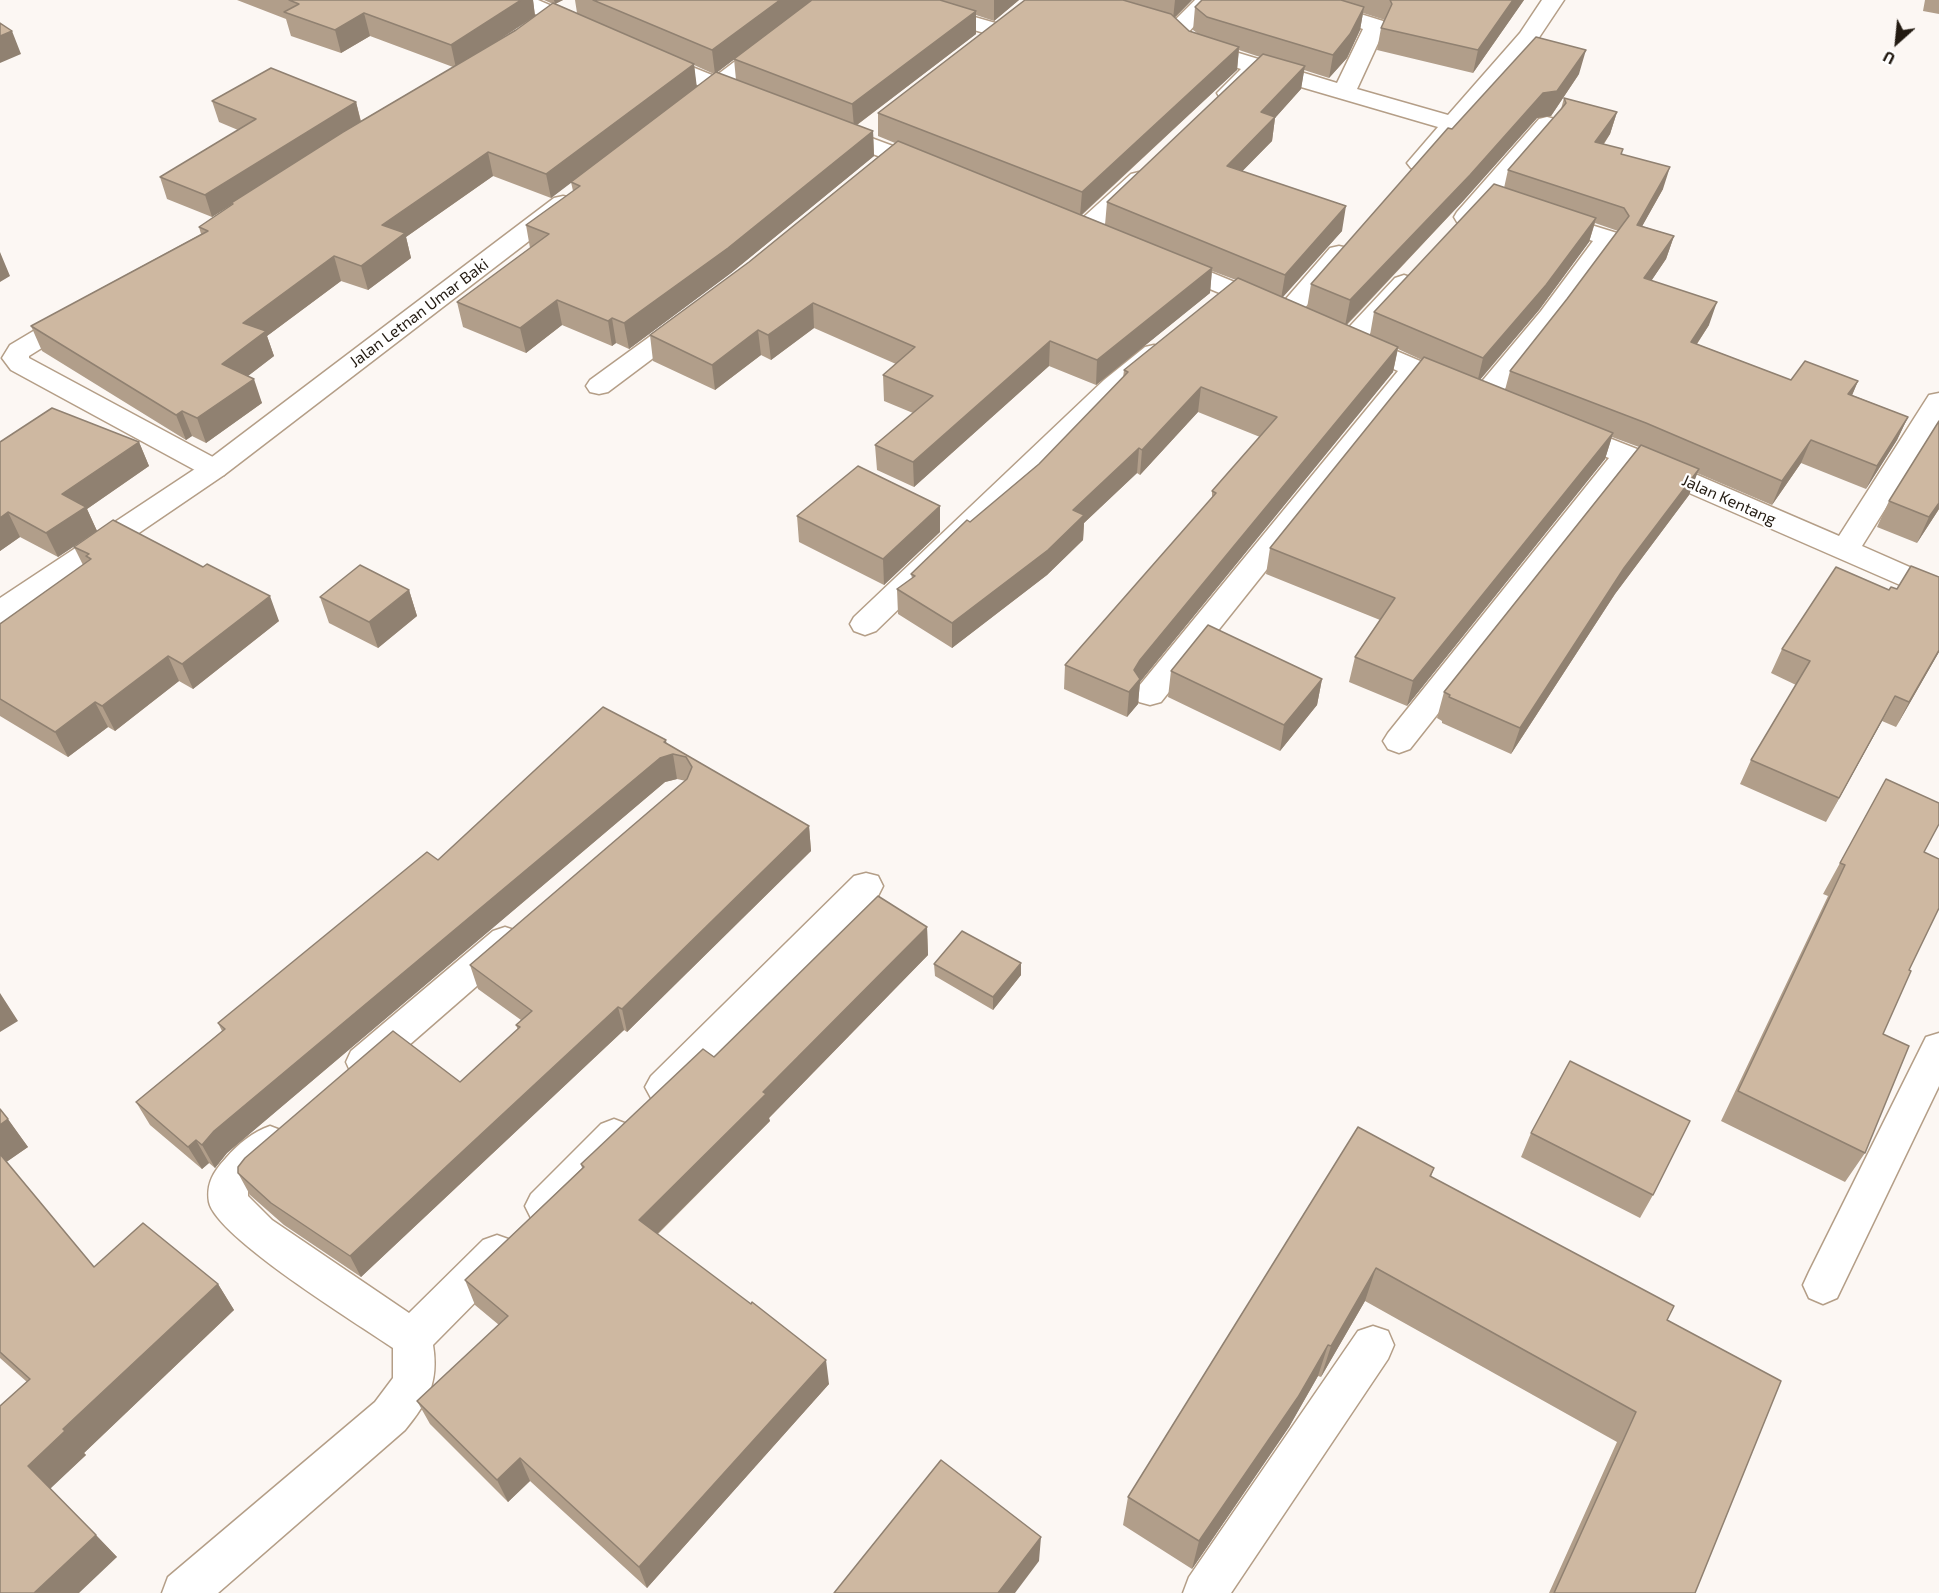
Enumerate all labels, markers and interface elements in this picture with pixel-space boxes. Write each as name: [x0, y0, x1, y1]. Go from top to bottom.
north arrow: [1867, 12, 1927, 72]
text: U: [1879, 48, 1898, 69]
street label: Jalan Letnan Umar Baki: [346, 255, 492, 371]
street label: Jalan Kentang: [1679, 471, 1779, 529]

